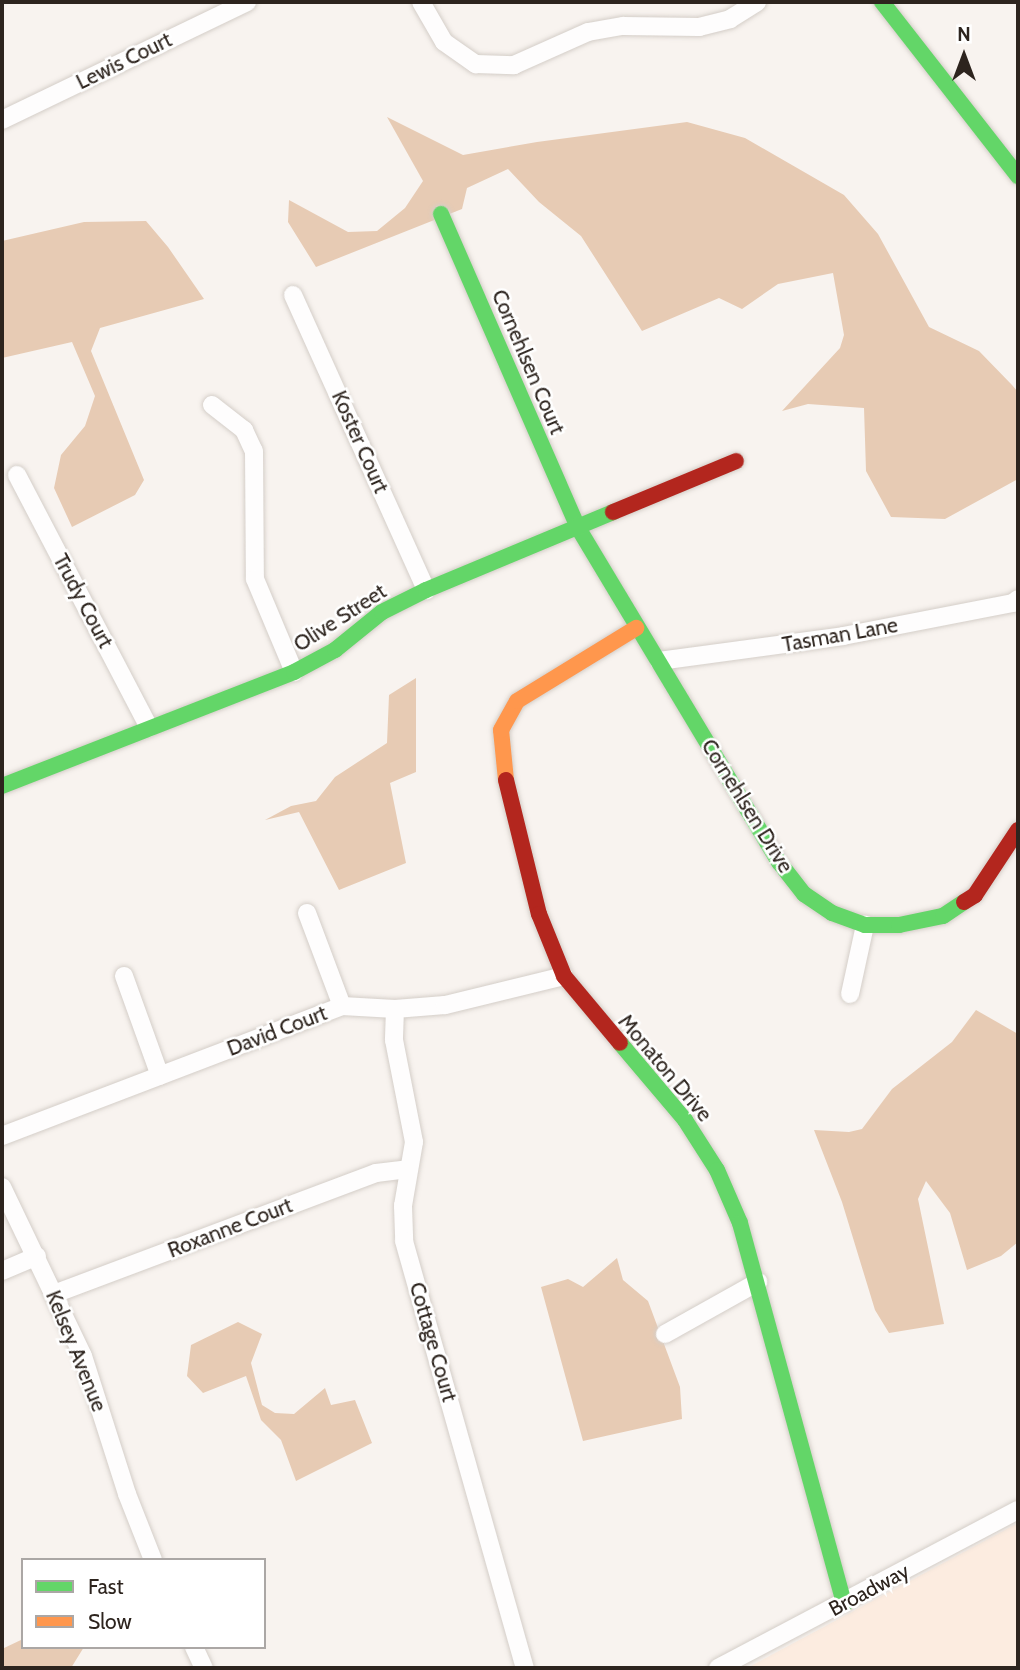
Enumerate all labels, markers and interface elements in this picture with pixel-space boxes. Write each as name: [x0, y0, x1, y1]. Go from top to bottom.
north arrow: [929, 21, 999, 91]
text: N: [957, 23, 971, 46]
street label: Lewis Court: [72, 27, 176, 95]
street label: Cornehlsen Court: [486, 286, 570, 438]
street label: Koster Court: [326, 387, 394, 497]
street label: Trudy Court: [48, 550, 118, 652]
street label: Olive Street: [289, 579, 391, 657]
street label: Tasman Lane: [780, 612, 900, 658]
street label: Cornehlsen Drive: [696, 735, 798, 877]
street label: David Court: [224, 1000, 330, 1062]
street label: Monaton Drive: [613, 1009, 717, 1127]
street label: Roxanne Court: [164, 1193, 296, 1263]
street label: Cottage Court: [404, 1279, 462, 1405]
street label: Kelsey Avenue: [40, 1287, 112, 1415]
legend: [21, 1558, 266, 1649]
street label: Broadway: [824, 1558, 914, 1622]
text: Fast: [88, 1574, 124, 1599]
text: Slow: [88, 1609, 132, 1634]

